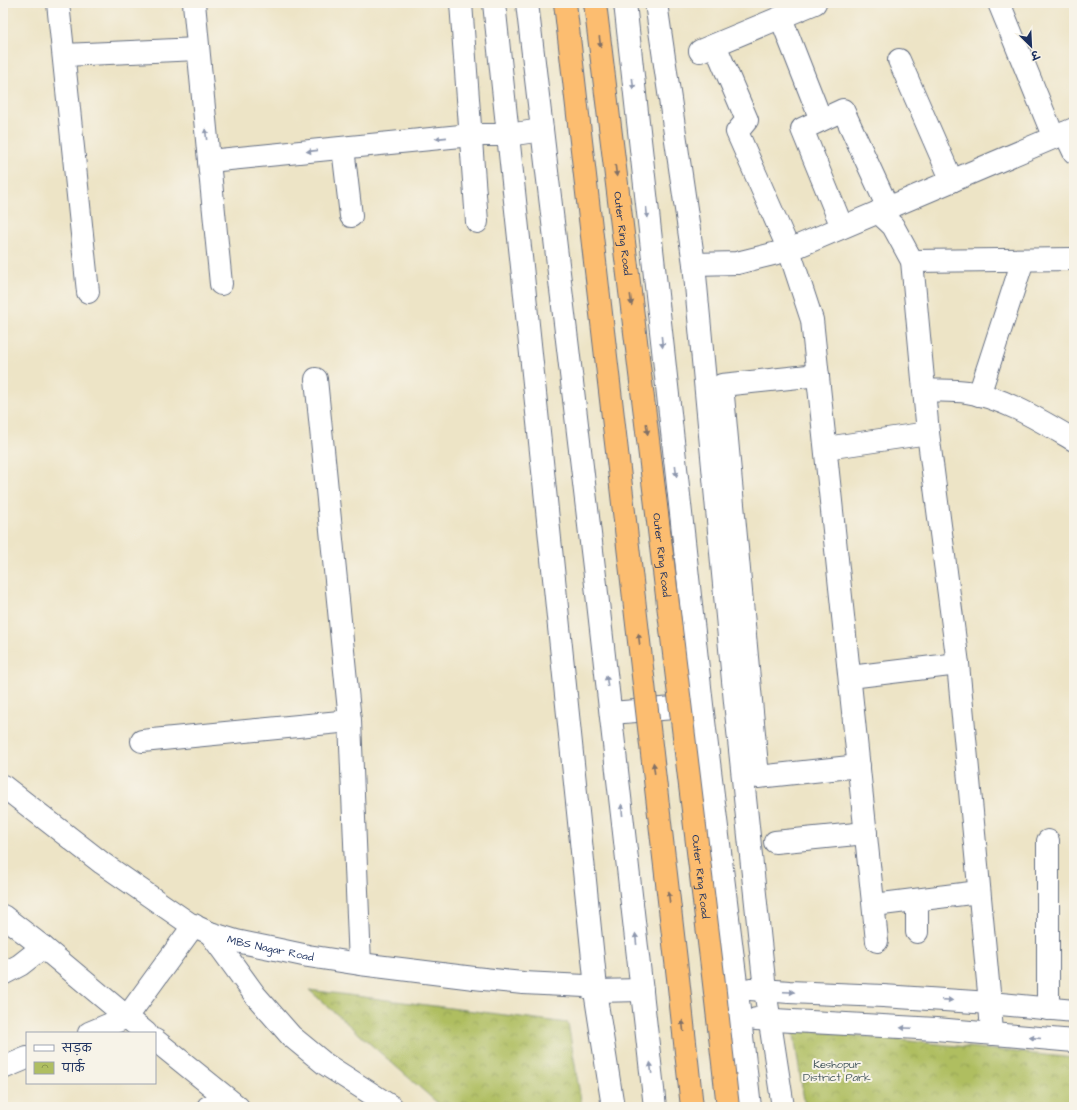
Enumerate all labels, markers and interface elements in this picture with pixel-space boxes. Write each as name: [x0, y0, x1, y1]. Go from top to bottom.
north arrow: [1011, 26, 1051, 66]
one-way arrow: [597, 36, 603, 48]
text: उ: [1027, 46, 1042, 64]
one-way arrow: [630, 78, 636, 90]
one-way arrow: [203, 128, 210, 140]
one-way arrow: [435, 135, 447, 141]
one-way arrow: [306, 147, 318, 154]
one-way arrow: [612, 165, 619, 177]
street label: Outer Ring Road: [610, 191, 635, 276]
one-way arrow: [644, 207, 651, 219]
one-way arrow: [628, 294, 634, 306]
one-way arrow: [658, 336, 665, 348]
one-way arrow: [644, 423, 650, 435]
one-way arrow: [673, 465, 679, 477]
street label: Outer Ring Road: [649, 512, 674, 598]
one-way arrow: [636, 633, 642, 645]
one-way arrow: [604, 675, 611, 687]
one-way arrow: [651, 762, 657, 774]
one-way arrow: [618, 804, 625, 816]
street label: Outer Ring Road: [688, 834, 713, 920]
one-way arrow: [666, 891, 672, 903]
street label: MBS Nagar Road: [225, 932, 315, 965]
one-way arrow: [633, 933, 639, 945]
one-way arrow: [783, 988, 795, 995]
one-way arrow: [941, 997, 953, 1004]
one-way arrow: [680, 1020, 687, 1032]
one-way arrow: [900, 1024, 912, 1031]
legend: [26, 1032, 156, 1084]
one-way arrow: [1029, 1034, 1041, 1041]
text: सड़क: [61, 1040, 93, 1057]
park label: Keshopur District Park: [803, 1057, 871, 1085]
text: पार्क: [61, 1058, 86, 1077]
one-way arrow: [647, 1062, 654, 1074]

